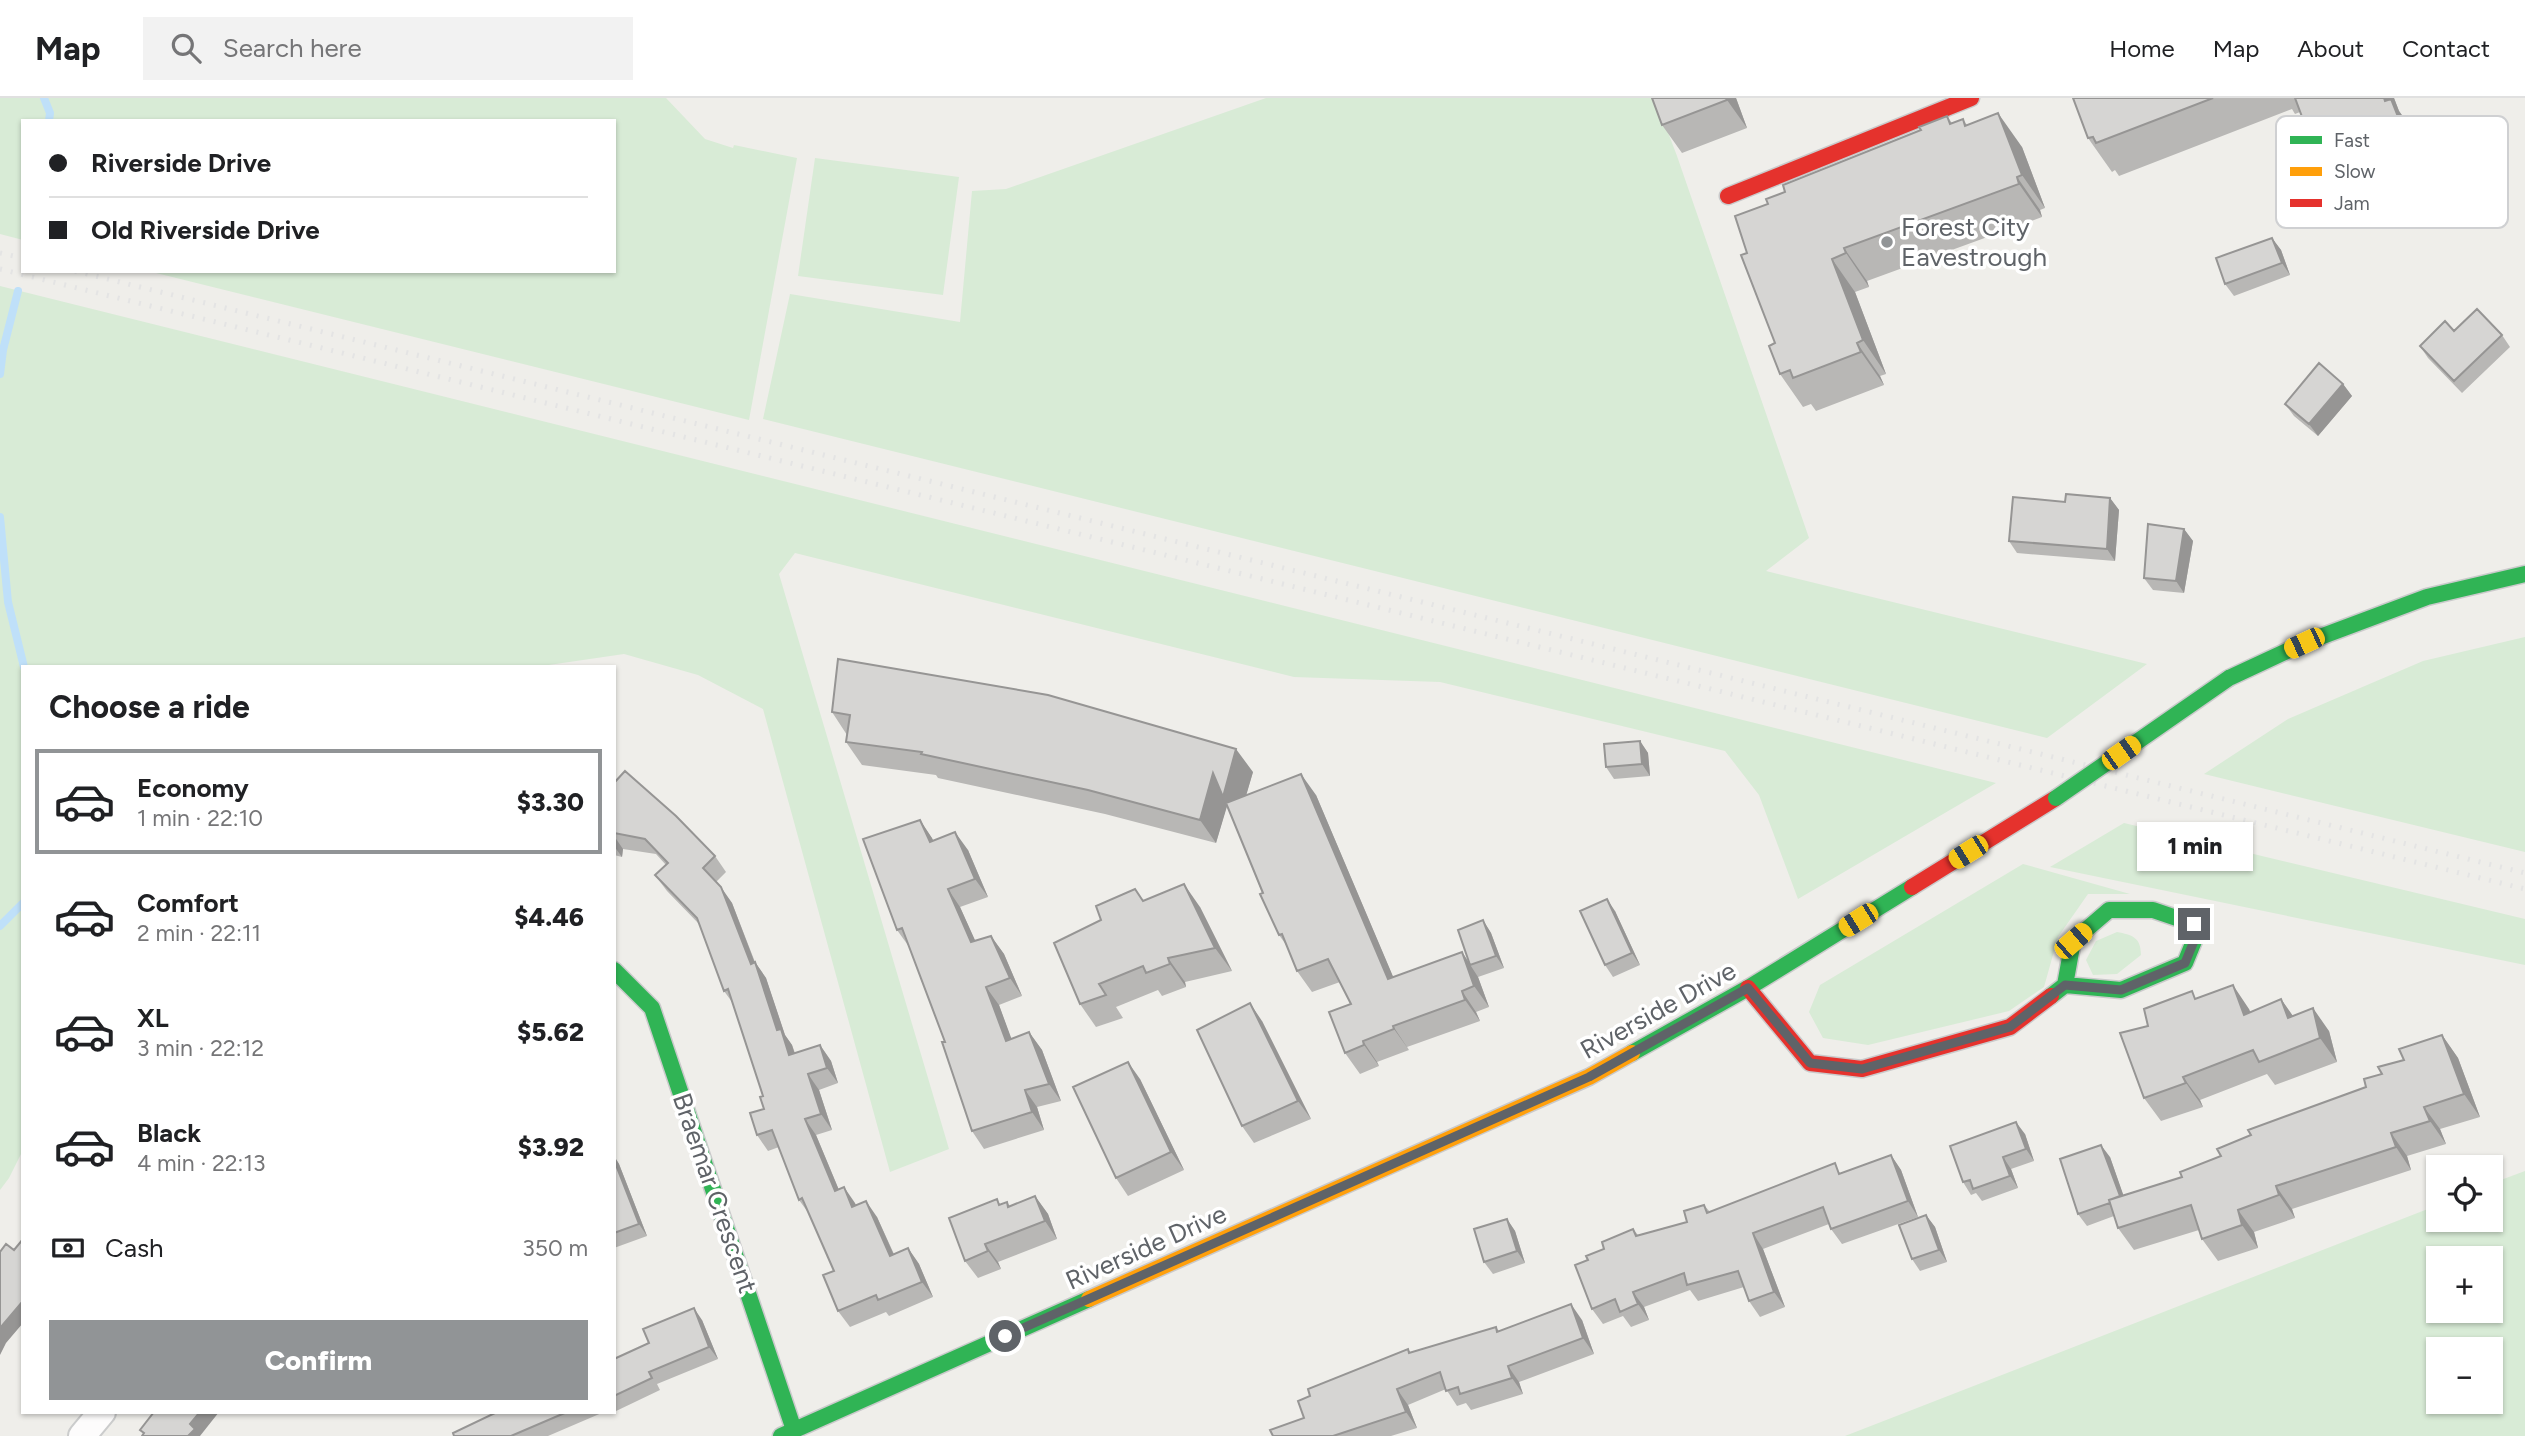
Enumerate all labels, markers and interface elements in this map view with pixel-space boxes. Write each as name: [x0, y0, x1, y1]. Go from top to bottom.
search box: [143, 17, 633, 80]
text: Map: [35, 29, 101, 68]
icon: search: [167, 29, 205, 67]
text: Search here: [223, 32, 362, 64]
text: Home: [2109, 34, 2175, 63]
text: Map: [2213, 34, 2259, 63]
text: About: [2297, 34, 2364, 63]
text: Contact: [2402, 34, 2490, 63]
legend: [2276, 116, 2508, 228]
text: Fast: [2334, 129, 2370, 152]
text: Riverside Drive: [91, 147, 271, 179]
text: Slow: [2334, 160, 2376, 183]
text: Jam: [2334, 192, 2370, 215]
place label: Forest City Eavestrough: [1901, 211, 2047, 273]
text: Old Riverside Drive: [91, 214, 320, 246]
marker: Forest City Eavestrough: [1879, 234, 1895, 250]
car: [2281, 625, 2328, 661]
text: Choose a ride: [49, 688, 250, 726]
car: [2098, 732, 2145, 774]
icon: car: [53, 770, 116, 833]
text: Economy: [137, 772, 249, 804]
text: $3.30: [517, 786, 584, 818]
text: 1 min · 22:10: [137, 804, 263, 832]
callout: 1 min: [2136, 822, 2252, 872]
car: [1945, 832, 1992, 872]
text: 1 min: [2168, 832, 2222, 860]
icon: car: [53, 885, 116, 948]
text: Comfort: [137, 887, 239, 919]
car: [1835, 900, 1882, 940]
text: $4.46: [514, 901, 584, 933]
route end: [2178, 908, 2210, 940]
text: 2 min · 22:11: [137, 919, 261, 947]
car: [2051, 919, 2096, 963]
street label: Riverside Drive: [1575, 954, 1741, 1066]
icon: car: [53, 1000, 116, 1063]
text: XL: [137, 1002, 169, 1034]
text: $5.62: [517, 1016, 584, 1048]
text: 3 min · 22:12: [137, 1034, 264, 1062]
street label: Braemar Crescent: [666, 1089, 764, 1297]
icon: car: [53, 1115, 116, 1178]
text: Black: [137, 1117, 201, 1149]
text: $3.92: [518, 1131, 584, 1163]
text: 4 min · 22:13: [137, 1149, 265, 1177]
map controls: [2426, 1155, 2503, 1414]
button: locate: [2426, 1155, 2503, 1232]
street label: Riverside Drive: [1061, 1197, 1231, 1297]
icon: cash: [49, 1229, 87, 1267]
text: Cash: [105, 1232, 164, 1264]
text: 350 m: [522, 1234, 588, 1262]
button: +: [2426, 1246, 2503, 1323]
button: Confirm: [49, 1320, 588, 1400]
route start: [989, 1320, 1021, 1352]
button: −: [2426, 1337, 2503, 1414]

